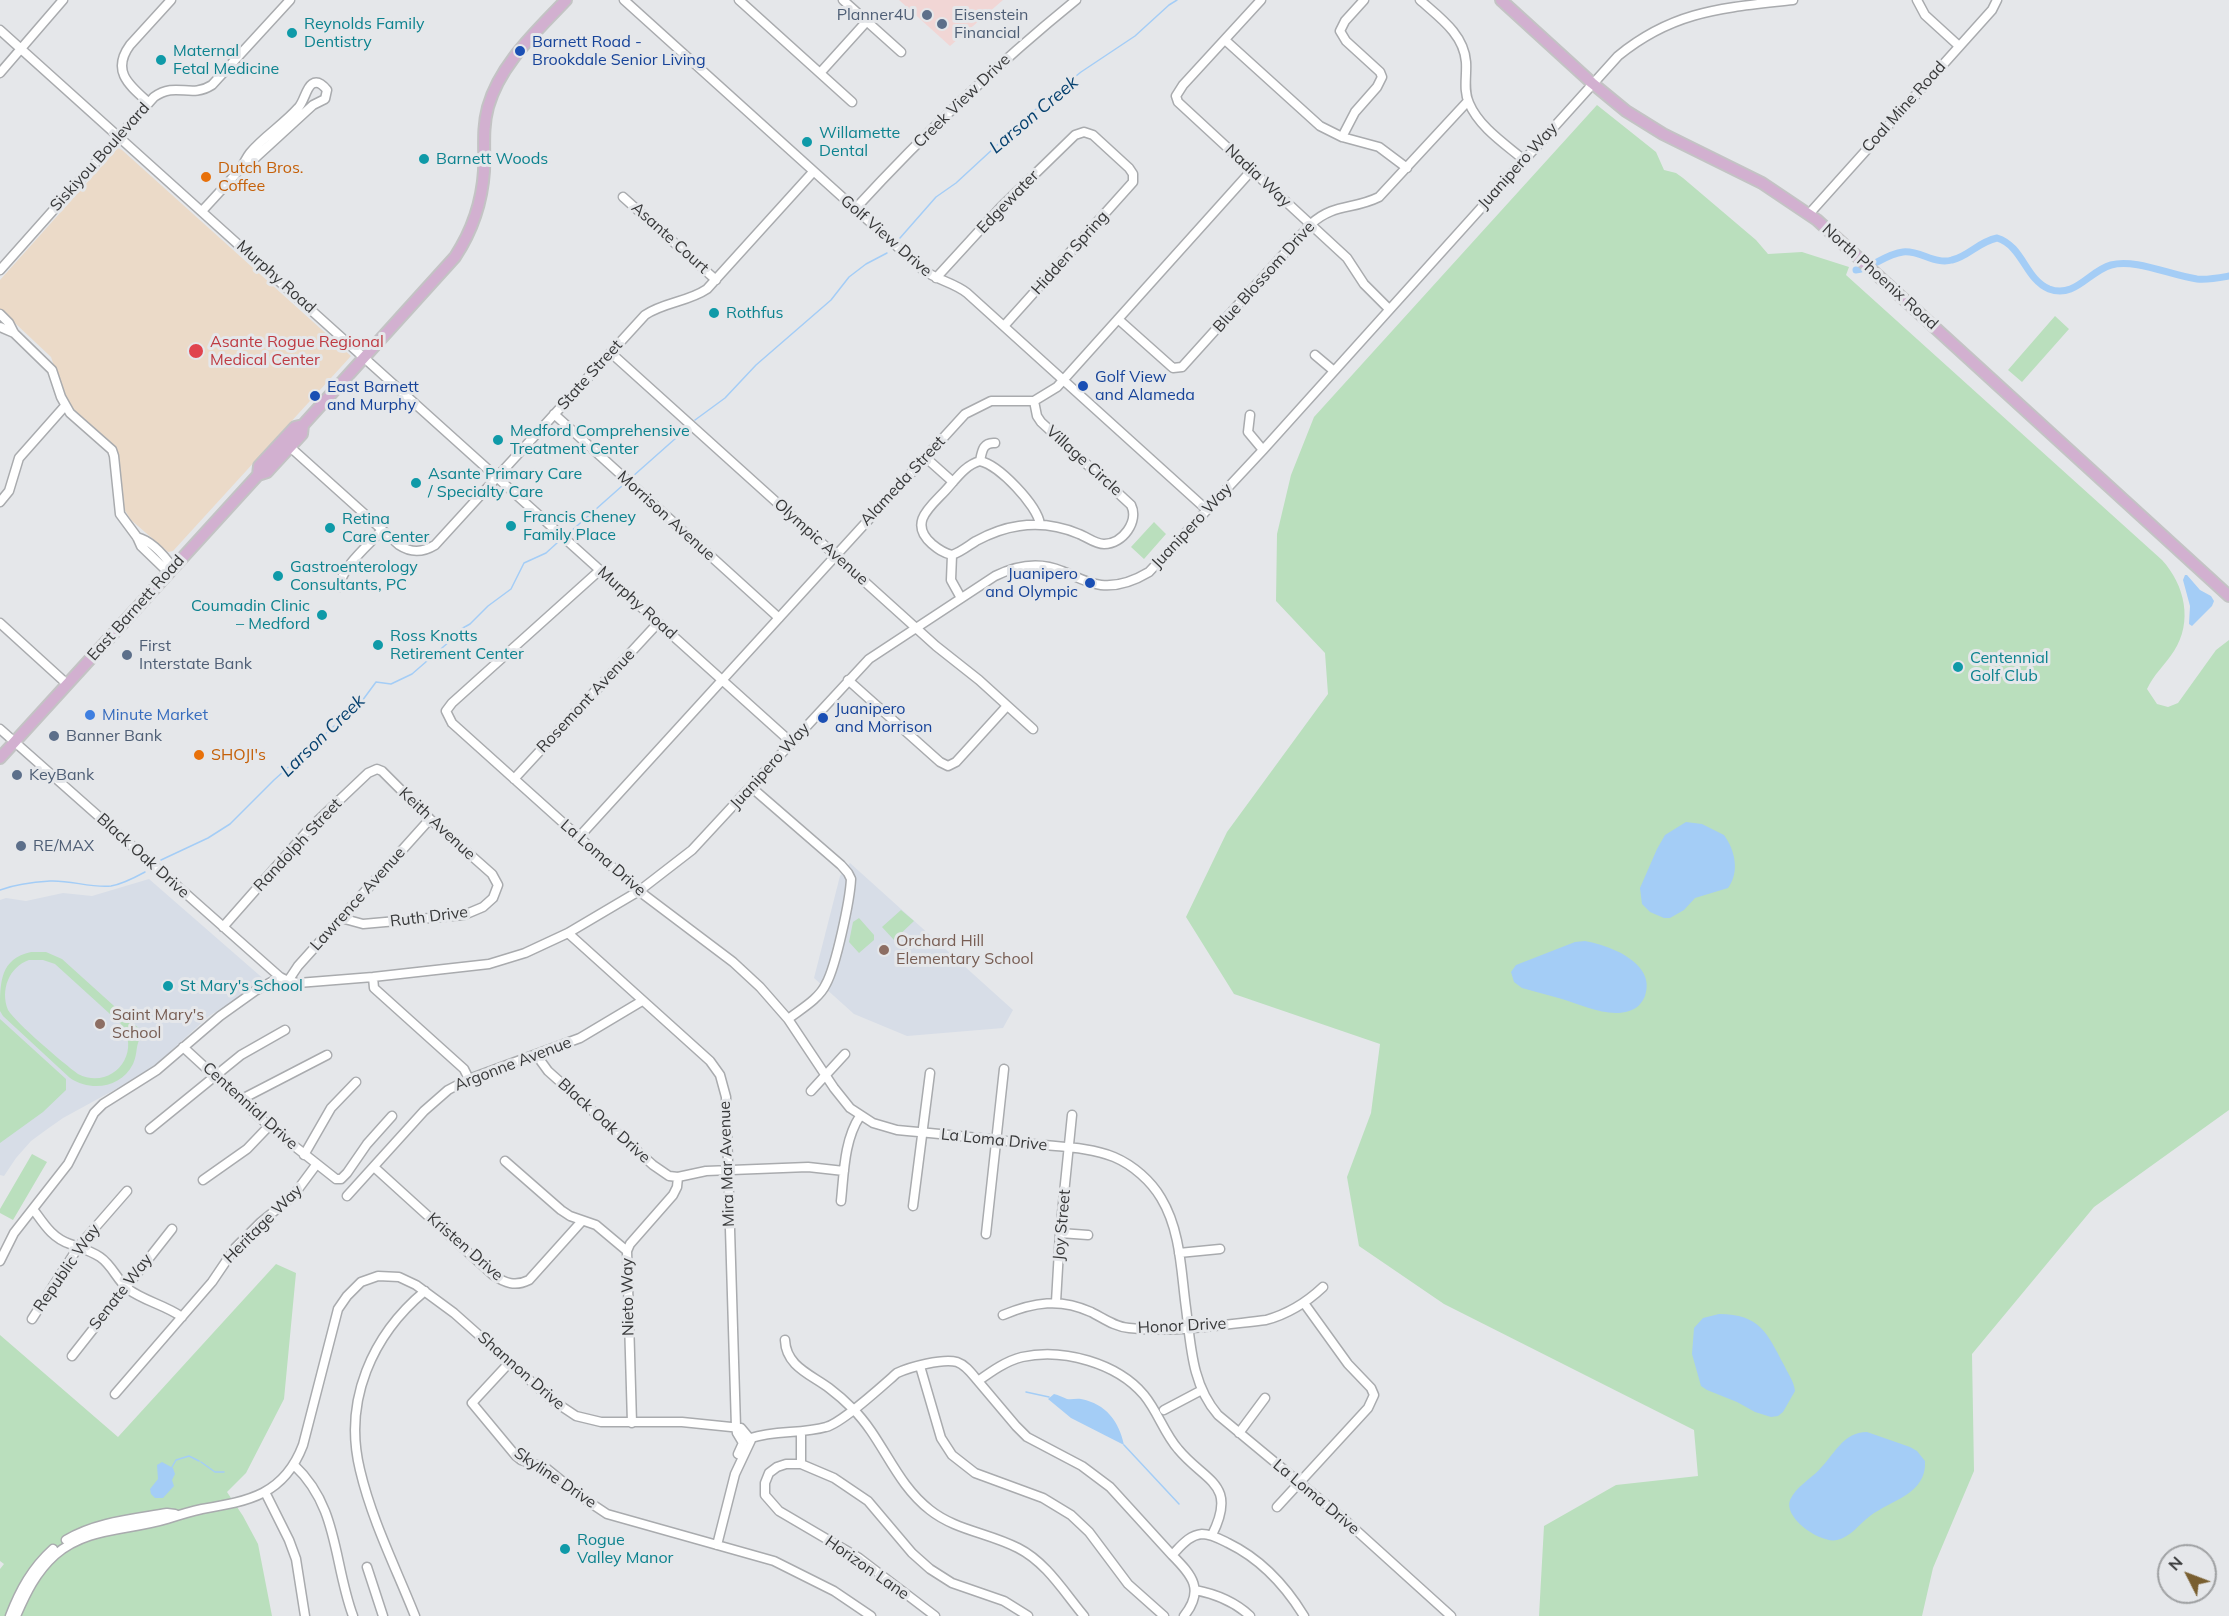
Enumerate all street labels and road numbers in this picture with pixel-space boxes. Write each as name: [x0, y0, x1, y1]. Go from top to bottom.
street label: Creek View Drive: [910, 50, 1014, 152]
street label: Coal Mine Road: [1858, 57, 1950, 157]
street label: Siskiyou Boulevard: [46, 99, 154, 215]
street label: Juanipero Way: [1474, 119, 1562, 213]
street label: Nadia Way: [1221, 140, 1295, 212]
street label: Edgewater: [973, 166, 1043, 238]
street label: Golf View Drive: [836, 191, 936, 281]
street label: Asante Court: [627, 198, 713, 278]
street label: Hidden Spring: [1027, 207, 1113, 299]
street label: Blue Blossom Drive: [1209, 218, 1319, 336]
street label: North Phoenix Road: [1818, 220, 1942, 334]
street label: Murphy Road: [233, 237, 319, 317]
street label: State Street: [553, 336, 627, 414]
street label: Village Circle: [1042, 422, 1126, 500]
street label: Alameda Street: [857, 432, 949, 530]
street label: Morrison Avenue: [613, 467, 719, 565]
street label: Juanipero Way: [1148, 479, 1236, 573]
street label: Olympic Avenue: [770, 495, 872, 589]
street label: East Barnett Road: [84, 551, 188, 665]
street label: Murphy Road: [594, 563, 680, 643]
street label: Rosemont Avenue: [533, 645, 639, 757]
street label: Juanipero Way: [726, 719, 814, 813]
street label: Keith Avenue: [395, 784, 479, 864]
street label: Randolph Street: [250, 795, 346, 895]
street label: Black Oak Drive: [93, 810, 193, 902]
street label: La Loma Drive: [556, 816, 650, 900]
street label: Lawrence Avenue: [307, 843, 409, 955]
street label: Ruth Drive: [389, 903, 469, 931]
street label: Argonne Avenue: [452, 1033, 574, 1095]
street label: Centennial Drive: [198, 1058, 302, 1154]
street label: Black Oak Drive: [554, 1075, 654, 1167]
street label: Mira Mar Avenue: [715, 1101, 739, 1227]
street label: La Loma Drive: [940, 1125, 1048, 1155]
street label: Heritage Way: [220, 1181, 306, 1267]
street label: Joy Street: [1049, 1189, 1075, 1261]
street label: Kristen Drive: [423, 1209, 507, 1285]
street label: Republic Way: [30, 1220, 104, 1316]
street label: Senate Way: [85, 1250, 157, 1334]
street label: Nieto Way: [618, 1258, 638, 1336]
street label: Honor Drive: [1137, 1314, 1227, 1338]
street label: Shannon Drive: [474, 1328, 568, 1414]
street label: Skyline Drive: [510, 1443, 600, 1513]
street label: La Loma Drive: [1269, 1455, 1363, 1539]
street label: Horizon Lane: [821, 1532, 913, 1604]

